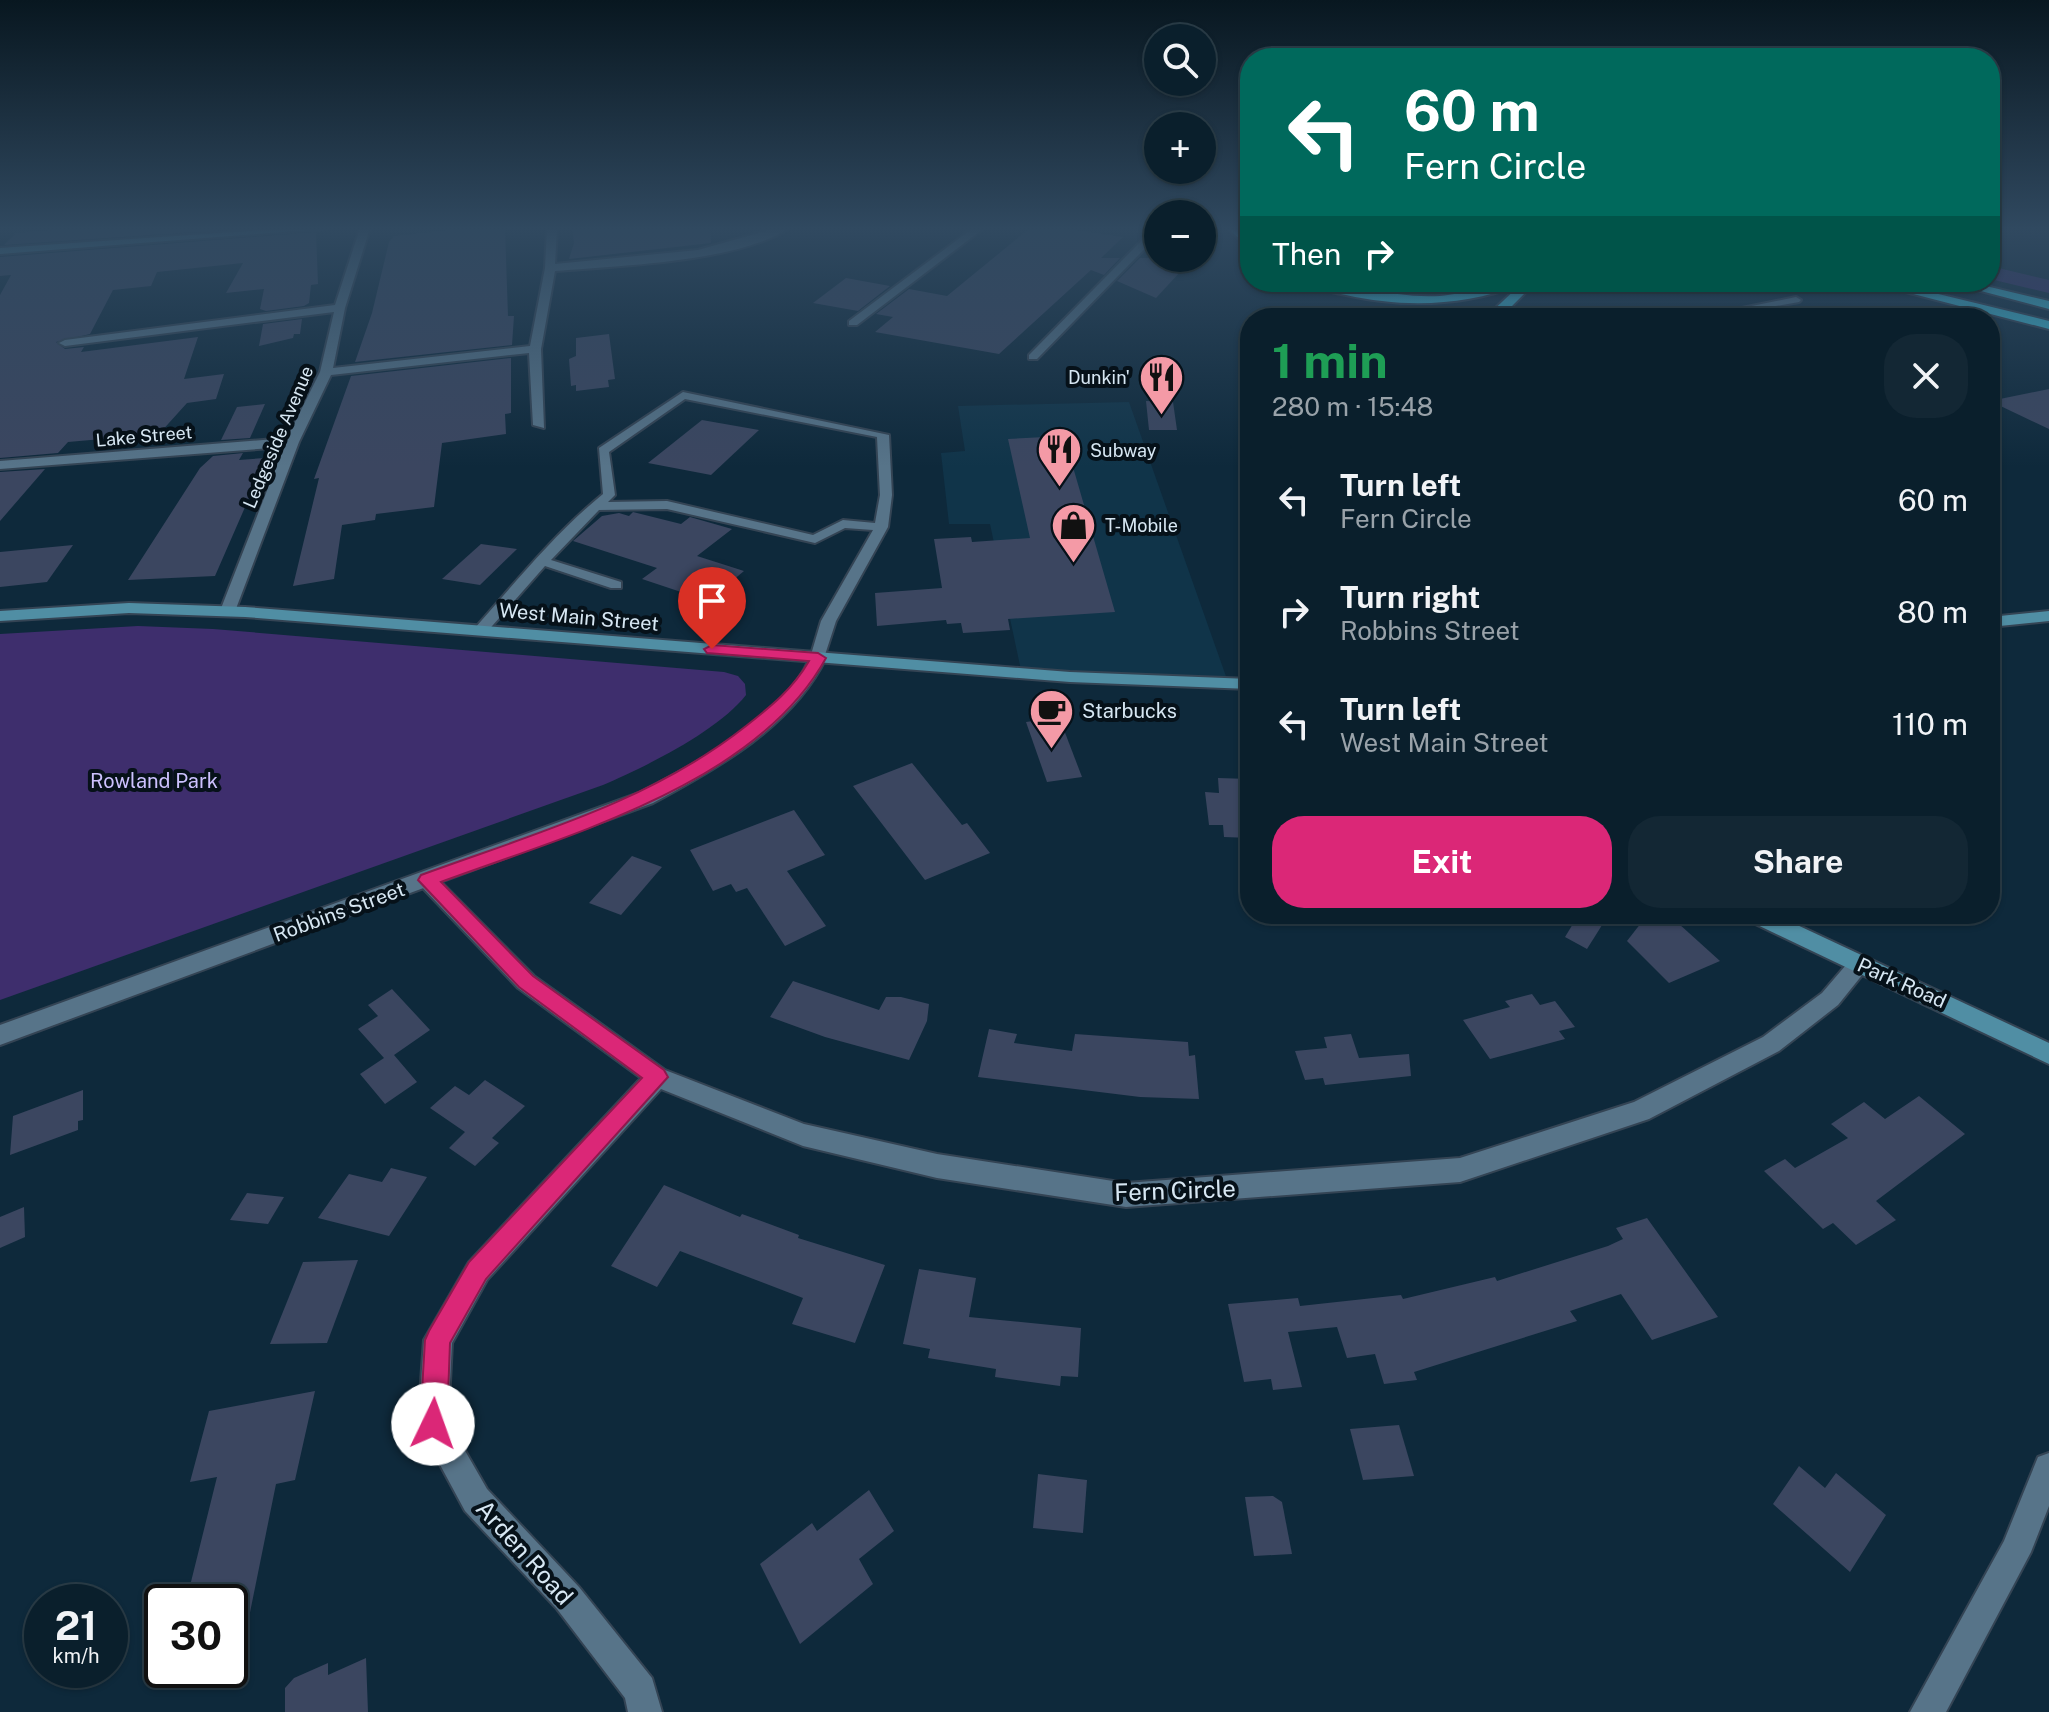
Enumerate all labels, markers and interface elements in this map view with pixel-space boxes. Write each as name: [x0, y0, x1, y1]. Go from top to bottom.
map controls: [1144, 24, 1216, 272]
button: search: [1144, 24, 1216, 96]
text: 60 m: [1404, 78, 1540, 144]
icon: left: [1272, 80, 1376, 184]
button: +: [1144, 112, 1216, 184]
text: Fern Circle: [1404, 145, 1586, 187]
button: −: [1144, 200, 1216, 272]
icon: right: [1357, 232, 1401, 276]
text: Then: [1272, 236, 1341, 272]
text: 1 min: [1272, 332, 1388, 389]
button: close: [1884, 334, 1968, 418]
restaurant icon: Dunkin': [1137, 353, 1185, 416]
street label: Ledgeside Avenue: [239, 363, 317, 511]
place label: Dunkin': [1068, 367, 1130, 388]
text: 280 m · 15:48: [1272, 391, 1433, 422]
street label: Lake Street: [95, 421, 193, 451]
restaurant icon: Subway: [1035, 426, 1083, 489]
place label: Subway: [1090, 440, 1157, 461]
text: Turn left: [1340, 467, 1461, 503]
icon: left: [1272, 478, 1316, 522]
text: 60 m: [1898, 482, 1968, 518]
shop icon: T-Mobile: [1050, 501, 1098, 564]
text: Fern Circle: [1340, 503, 1472, 534]
place label: T-Mobile: [1105, 515, 1178, 536]
pin: [678, 567, 746, 649]
icon: arrive: [690, 579, 734, 623]
text: Turn right: [1340, 579, 1480, 615]
icon: right: [1272, 590, 1316, 634]
text: 80 m: [1897, 594, 1968, 630]
street label: West Main Street: [498, 598, 660, 636]
text: Robbins Street: [1340, 615, 1520, 646]
cafe icon: Starbucks: [1027, 687, 1075, 750]
text: Turn left: [1340, 691, 1461, 727]
place label: Starbucks: [1082, 699, 1177, 723]
icon: left: [1272, 702, 1316, 746]
text: 110 m: [1892, 706, 1968, 742]
text: West Main Street: [1340, 727, 1549, 758]
park label: Rowland Park: [90, 769, 218, 793]
button: Exit: [1272, 816, 1612, 908]
button: Share: [1628, 816, 1968, 908]
street label: Robbins Street: [270, 877, 408, 947]
street label: Park Road: [1854, 953, 1950, 1013]
street label: Fern Circle: [1114, 1174, 1236, 1206]
position arrow: [391, 1382, 475, 1466]
street label: Arden Road: [471, 1494, 579, 1610]
speed limit sign: 30: [144, 1584, 248, 1688]
text: 21: [55, 1602, 97, 1649]
text: km/h: [52, 1644, 100, 1668]

